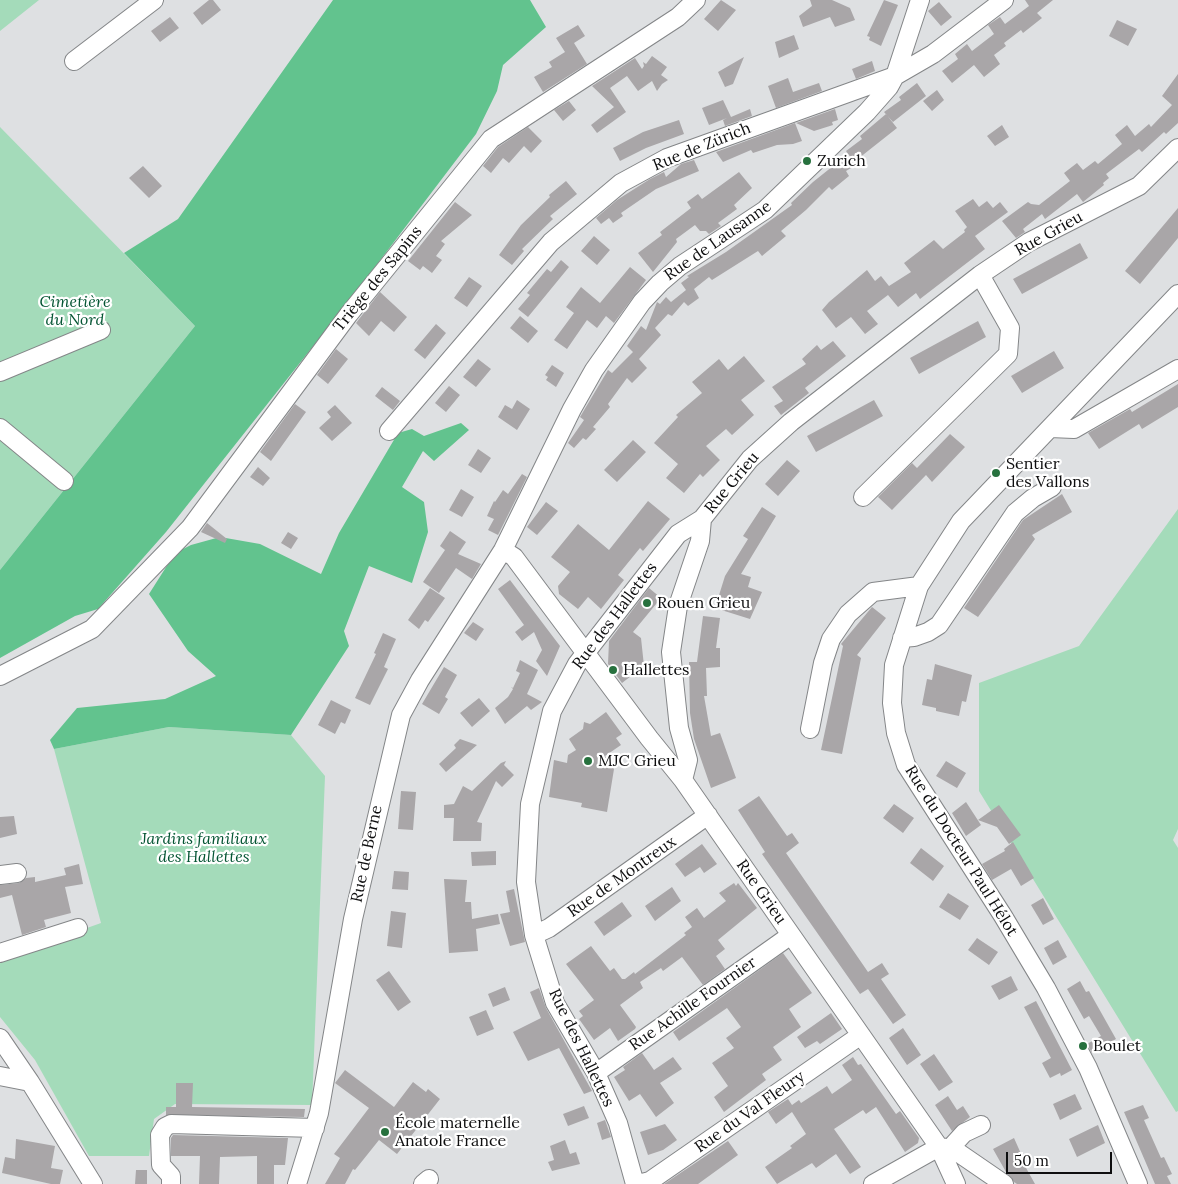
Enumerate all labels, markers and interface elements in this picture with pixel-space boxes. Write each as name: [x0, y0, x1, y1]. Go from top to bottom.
street label: Rue de Zürich: [650, 119, 754, 175]
place label: Zurich: [817, 151, 866, 171]
marker: Zurich: [801, 155, 813, 167]
street label: Rue de Lausanne: [661, 197, 775, 285]
street label: Rue Grieu: [1012, 208, 1086, 260]
street label: Triège des Sapins: [330, 222, 426, 336]
park label: Cimetière du Nord: [39, 292, 111, 330]
street label: Rue Grieu: [701, 448, 763, 518]
place label: Sentier des Vallons: [1006, 454, 1089, 492]
marker: Sentier des Vallons: [990, 467, 1002, 479]
street label: Rue des Hallettes: [569, 559, 661, 673]
place label: Rouen Grieu: [657, 593, 750, 613]
marker: Rouen Grieu: [641, 597, 653, 609]
place label: Hallettes: [623, 660, 689, 680]
marker: Hallettes: [607, 664, 619, 676]
place label: MJC Grieu: [598, 751, 676, 771]
marker: MJC Grieu: [582, 755, 594, 767]
street label: Rue du Docteur Paul Hélot: [900, 762, 1022, 940]
street label: Rue de Berne: [347, 804, 387, 904]
park label: Jardins familiaux des Hallettes: [141, 829, 267, 867]
street label: Rue de Montreux: [564, 832, 680, 922]
street label: Rue Grieu: [732, 856, 790, 928]
street label: Rue Achille Fournier: [626, 953, 760, 1055]
street label: Rue des Hallettes: [544, 986, 618, 1110]
place label: Boulet: [1093, 1036, 1141, 1056]
marker: Boulet: [1077, 1040, 1089, 1052]
street label: Rue du Val Fleury: [691, 1067, 809, 1157]
place label: École maternelle Anatole France: [395, 1113, 520, 1151]
marker: École maternelle Anatole France: [379, 1126, 391, 1138]
scale bar: [1008, 1142, 1114, 1174]
text: 50 m: [1014, 1151, 1049, 1170]

